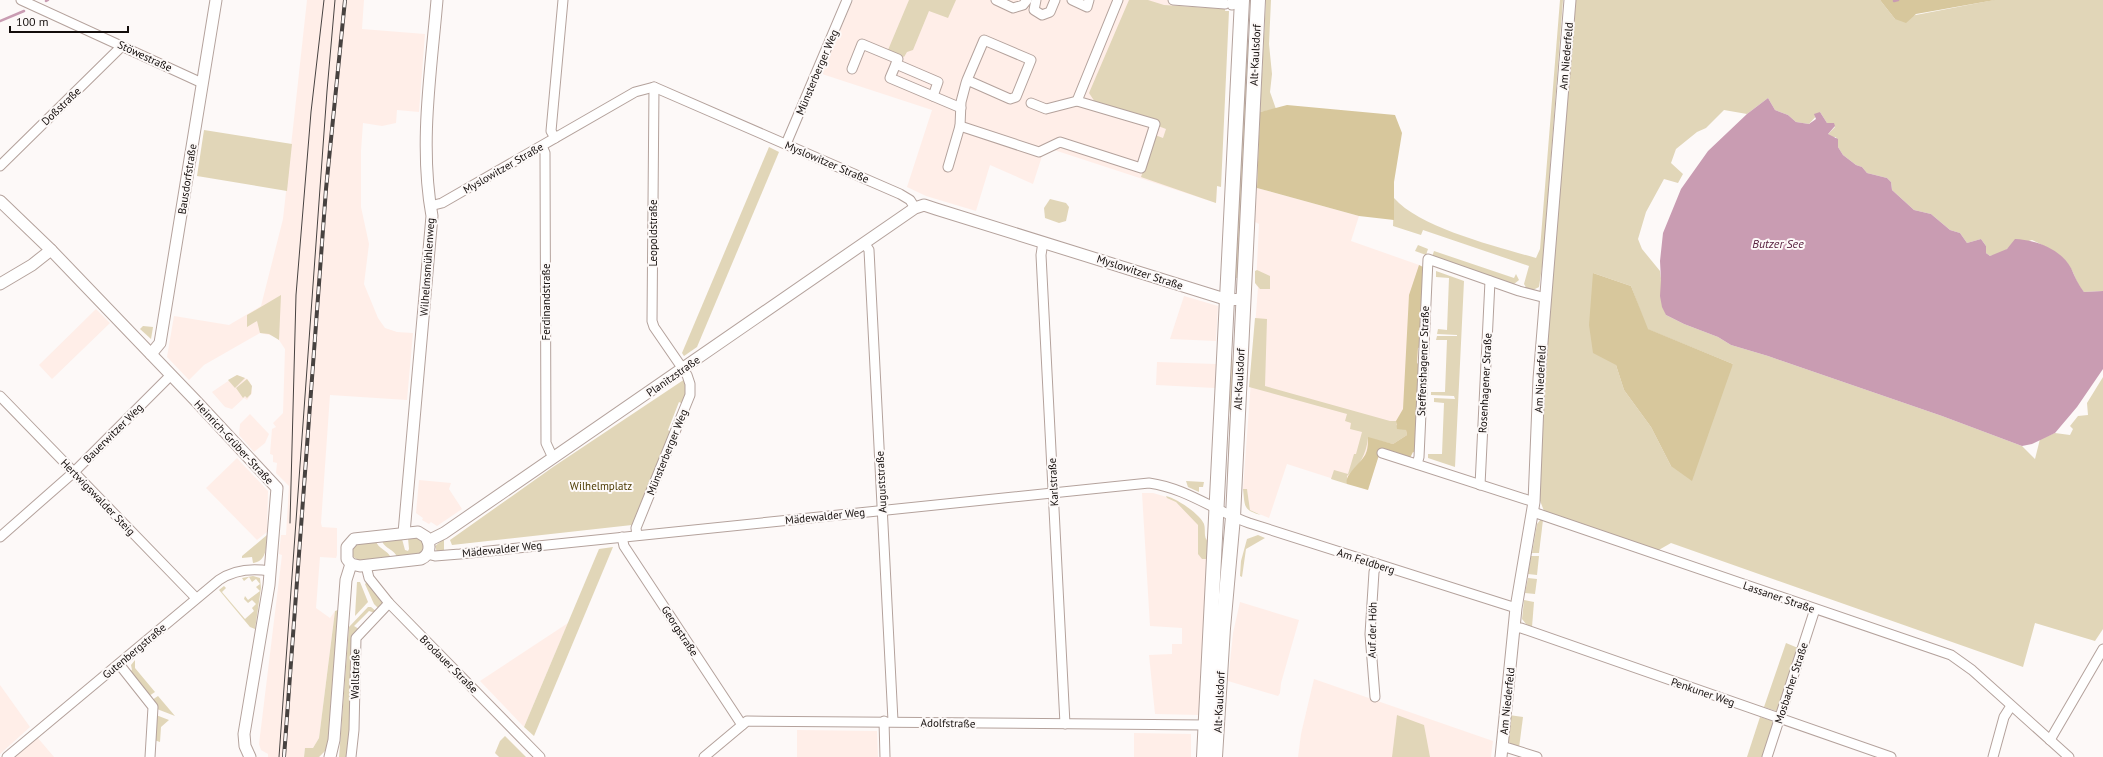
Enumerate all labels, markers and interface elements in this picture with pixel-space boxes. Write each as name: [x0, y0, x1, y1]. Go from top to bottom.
scale bar: [10, 8, 128, 34]
text: 100 m: [16, 14, 49, 29]
street label: Am Niederfeld: [1556, 22, 1576, 90]
street label: Alt-Kaulsdorf: [1246, 23, 1264, 86]
street label: Münsterberger Weg: [793, 27, 841, 117]
street label: Stöwestraße: [116, 37, 175, 75]
street label: Doßstraße: [38, 84, 84, 128]
street label: Myslowitzer Straße: [783, 138, 872, 186]
street label: Myslowitzer Straße: [460, 139, 546, 197]
street label: Bausdorfstraße: [175, 142, 200, 215]
street label: Leopoldstraße: [646, 199, 660, 267]
street label: Wilhelmsmühlenweg: [417, 217, 437, 317]
water label: Butzer See: [1752, 236, 1804, 251]
street label: Myslowitzer Straße: [1095, 251, 1185, 293]
street label: Ferdinandstraße: [539, 263, 553, 340]
street label: Steffenshagener Straße: [1414, 305, 1432, 416]
street label: Rosenhagener Straße: [1475, 332, 1495, 433]
street label: Am Niederfeld: [1531, 345, 1549, 413]
street label: Alt-Kaulsdorf: [1230, 347, 1248, 410]
street label: Planitzstraße: [644, 352, 703, 400]
street label: Heinrich-Grüber-Straße: [191, 397, 277, 487]
street label: Bauerwitzer Weg: [80, 400, 146, 466]
street label: Münsterberger Weg: [643, 407, 691, 497]
street label: Auguststraße: [872, 450, 890, 513]
street label: Hertwigswalder Steig: [58, 456, 138, 538]
street label: Karlstraße: [1045, 457, 1061, 507]
park label: Wilhelmplatz: [570, 479, 632, 493]
street label: Mädewalder Weg: [784, 505, 866, 527]
street label: Mädewalder Weg: [461, 538, 543, 560]
street label: Am Feldberg: [1335, 545, 1397, 577]
street label: Lassaner Straße: [1741, 578, 1817, 616]
street label: Auf der Höh: [1365, 602, 1379, 658]
street label: Georgstraße: [658, 603, 702, 659]
street label: Gutenbergstraße: [99, 620, 169, 682]
street label: Brodauer Straße: [417, 632, 481, 696]
street label: Mosbacher Straße: [1771, 640, 1811, 725]
street label: Wallstraße: [348, 648, 362, 699]
street label: Am Niederfeld: [1497, 667, 1518, 735]
street label: Alt-Kaulsdorf: [1210, 670, 1228, 733]
street label: Penkuner Weg: [1669, 675, 1737, 709]
street label: Adolfstraße: [921, 716, 976, 730]

